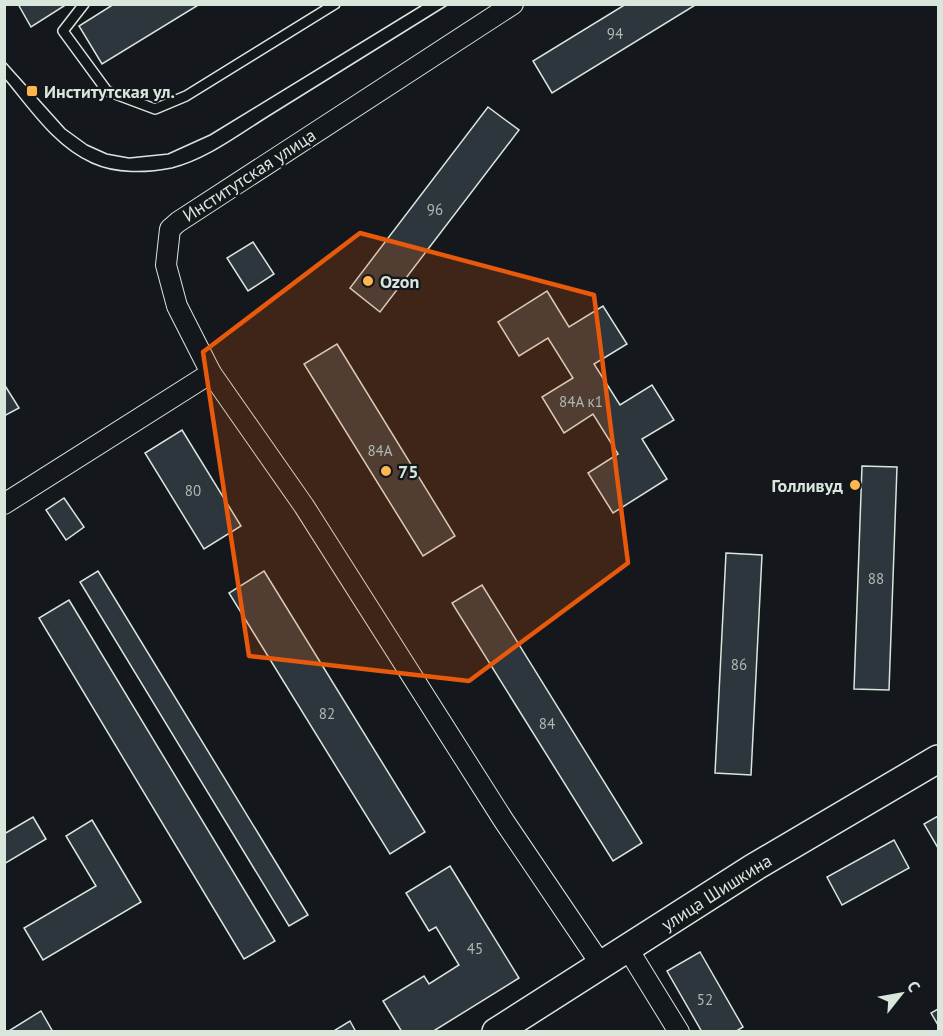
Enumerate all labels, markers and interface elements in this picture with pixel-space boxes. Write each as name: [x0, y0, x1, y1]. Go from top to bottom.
house number: 94: [607, 24, 623, 43]
place label: Институтская ул.: [44, 80, 175, 103]
marker: Институтская ул.: [25, 84, 39, 98]
street label: Институтская улица: [178, 123, 320, 227]
house number: 96: [427, 200, 443, 219]
place label: Ozon: [380, 270, 419, 293]
marker: Ozon: [361, 274, 375, 288]
house number: 84А к1: [559, 392, 603, 411]
house number: 84А: [367, 441, 393, 460]
place label: 75: [398, 460, 418, 483]
marker: 75: [379, 464, 393, 478]
place label: Голливуд: [771, 474, 843, 497]
marker: Голливуд: [848, 478, 862, 492]
house number: 80: [185, 481, 201, 500]
house number: 88: [868, 569, 884, 588]
house number: 86: [731, 655, 747, 674]
house number: 82: [319, 704, 335, 723]
house number: 84: [539, 714, 555, 733]
street label: улица Шишкина: [656, 848, 776, 935]
house number: 45: [467, 939, 483, 958]
north arrow: [871, 964, 931, 1024]
text: С: [903, 977, 925, 995]
house number: 52: [697, 990, 713, 1009]

